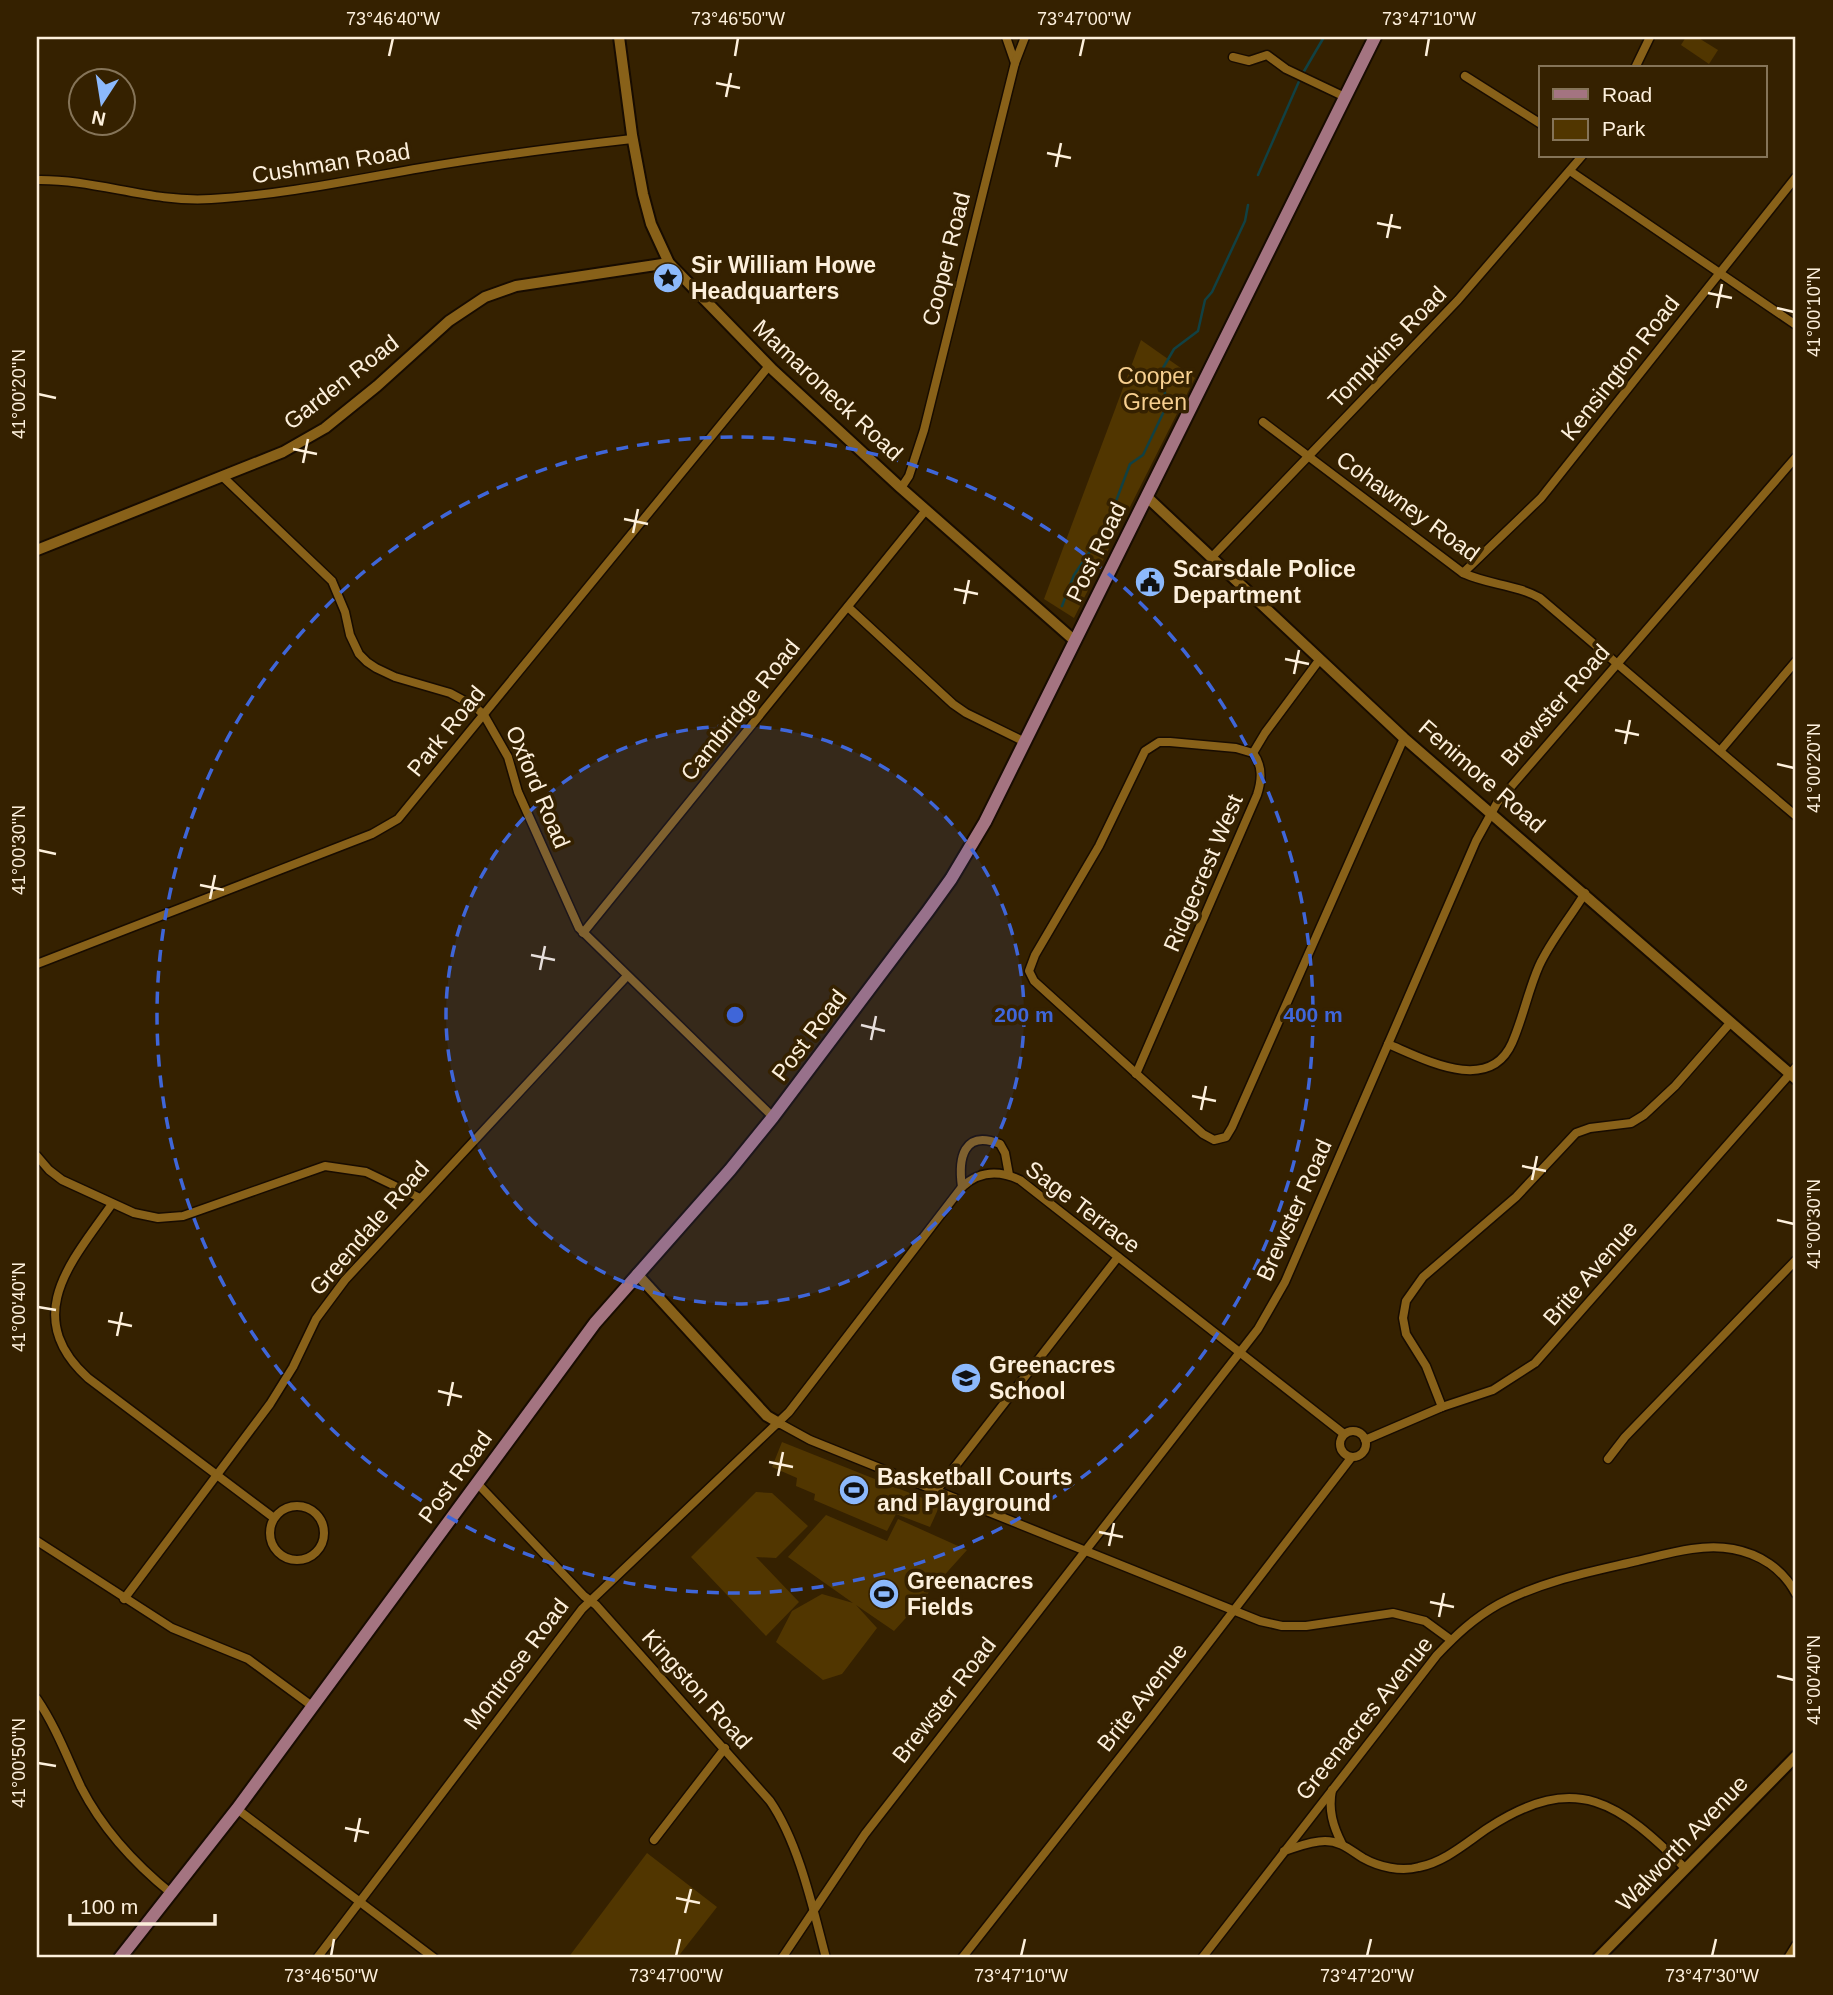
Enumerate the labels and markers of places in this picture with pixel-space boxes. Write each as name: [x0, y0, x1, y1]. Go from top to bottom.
place label: Sir William Howe Headquarters: [691, 252, 876, 304]
place icon: Sir William Howe Headquarters: [651, 261, 685, 295]
place label: Scarsdale Police Department: [1173, 556, 1356, 608]
public building icon: Scarsdale Police Department: [1133, 565, 1167, 599]
centre of rings: [723, 1003, 747, 1027]
place label: Greenacres School: [989, 1352, 1116, 1404]
school or university icon: Greenacres School: [949, 1361, 983, 1395]
place label: Basketball Courts and Playground: [877, 1464, 1073, 1516]
sports icon: Basketball Courts and Playground: [837, 1473, 871, 1507]
place label: Greenacres Fields: [907, 1568, 1034, 1620]
sports icon: Greenacres Fields: [867, 1577, 901, 1611]

